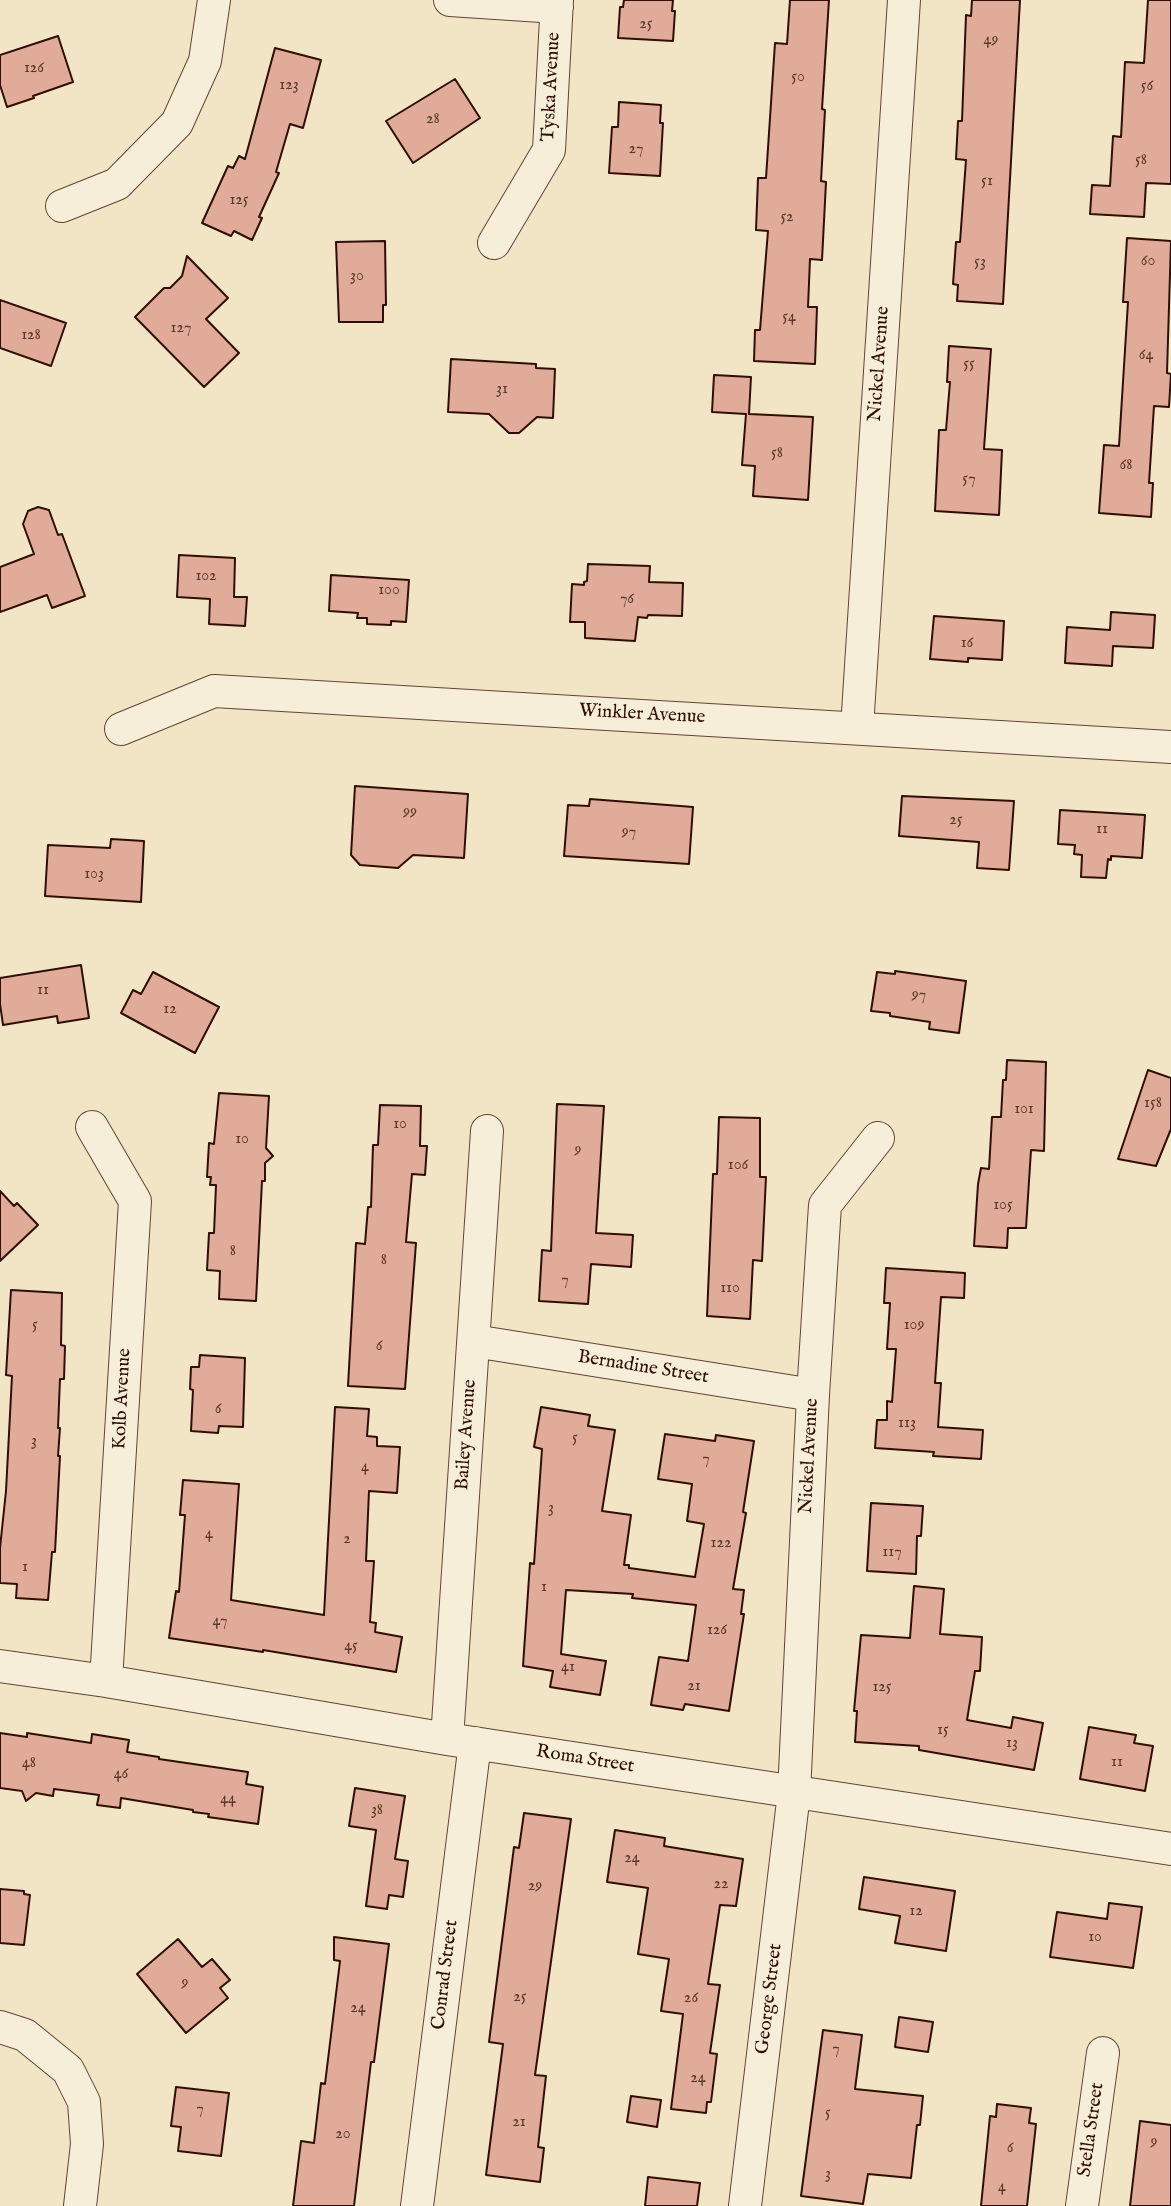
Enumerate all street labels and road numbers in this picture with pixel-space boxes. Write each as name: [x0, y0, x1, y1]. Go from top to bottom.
street label: Tyska Avenue: [538, 32, 566, 142]
street label: Nickel Avenue: [865, 306, 895, 422]
street label: Winkler Avenue: [578, 700, 706, 730]
street label: Bernadine Street: [576, 1346, 710, 1390]
street label: Kolb Avenue: [109, 1348, 137, 1450]
street label: Bailey Avenue: [452, 1379, 482, 1491]
street label: Nickel Avenue: [796, 1398, 824, 1514]
street label: Roma Street: [534, 1741, 636, 1779]
street label: Conrad Street: [428, 1919, 464, 2031]
street label: George Street: [752, 1942, 788, 2056]
street label: Stella Street: [1074, 2081, 1110, 2179]

